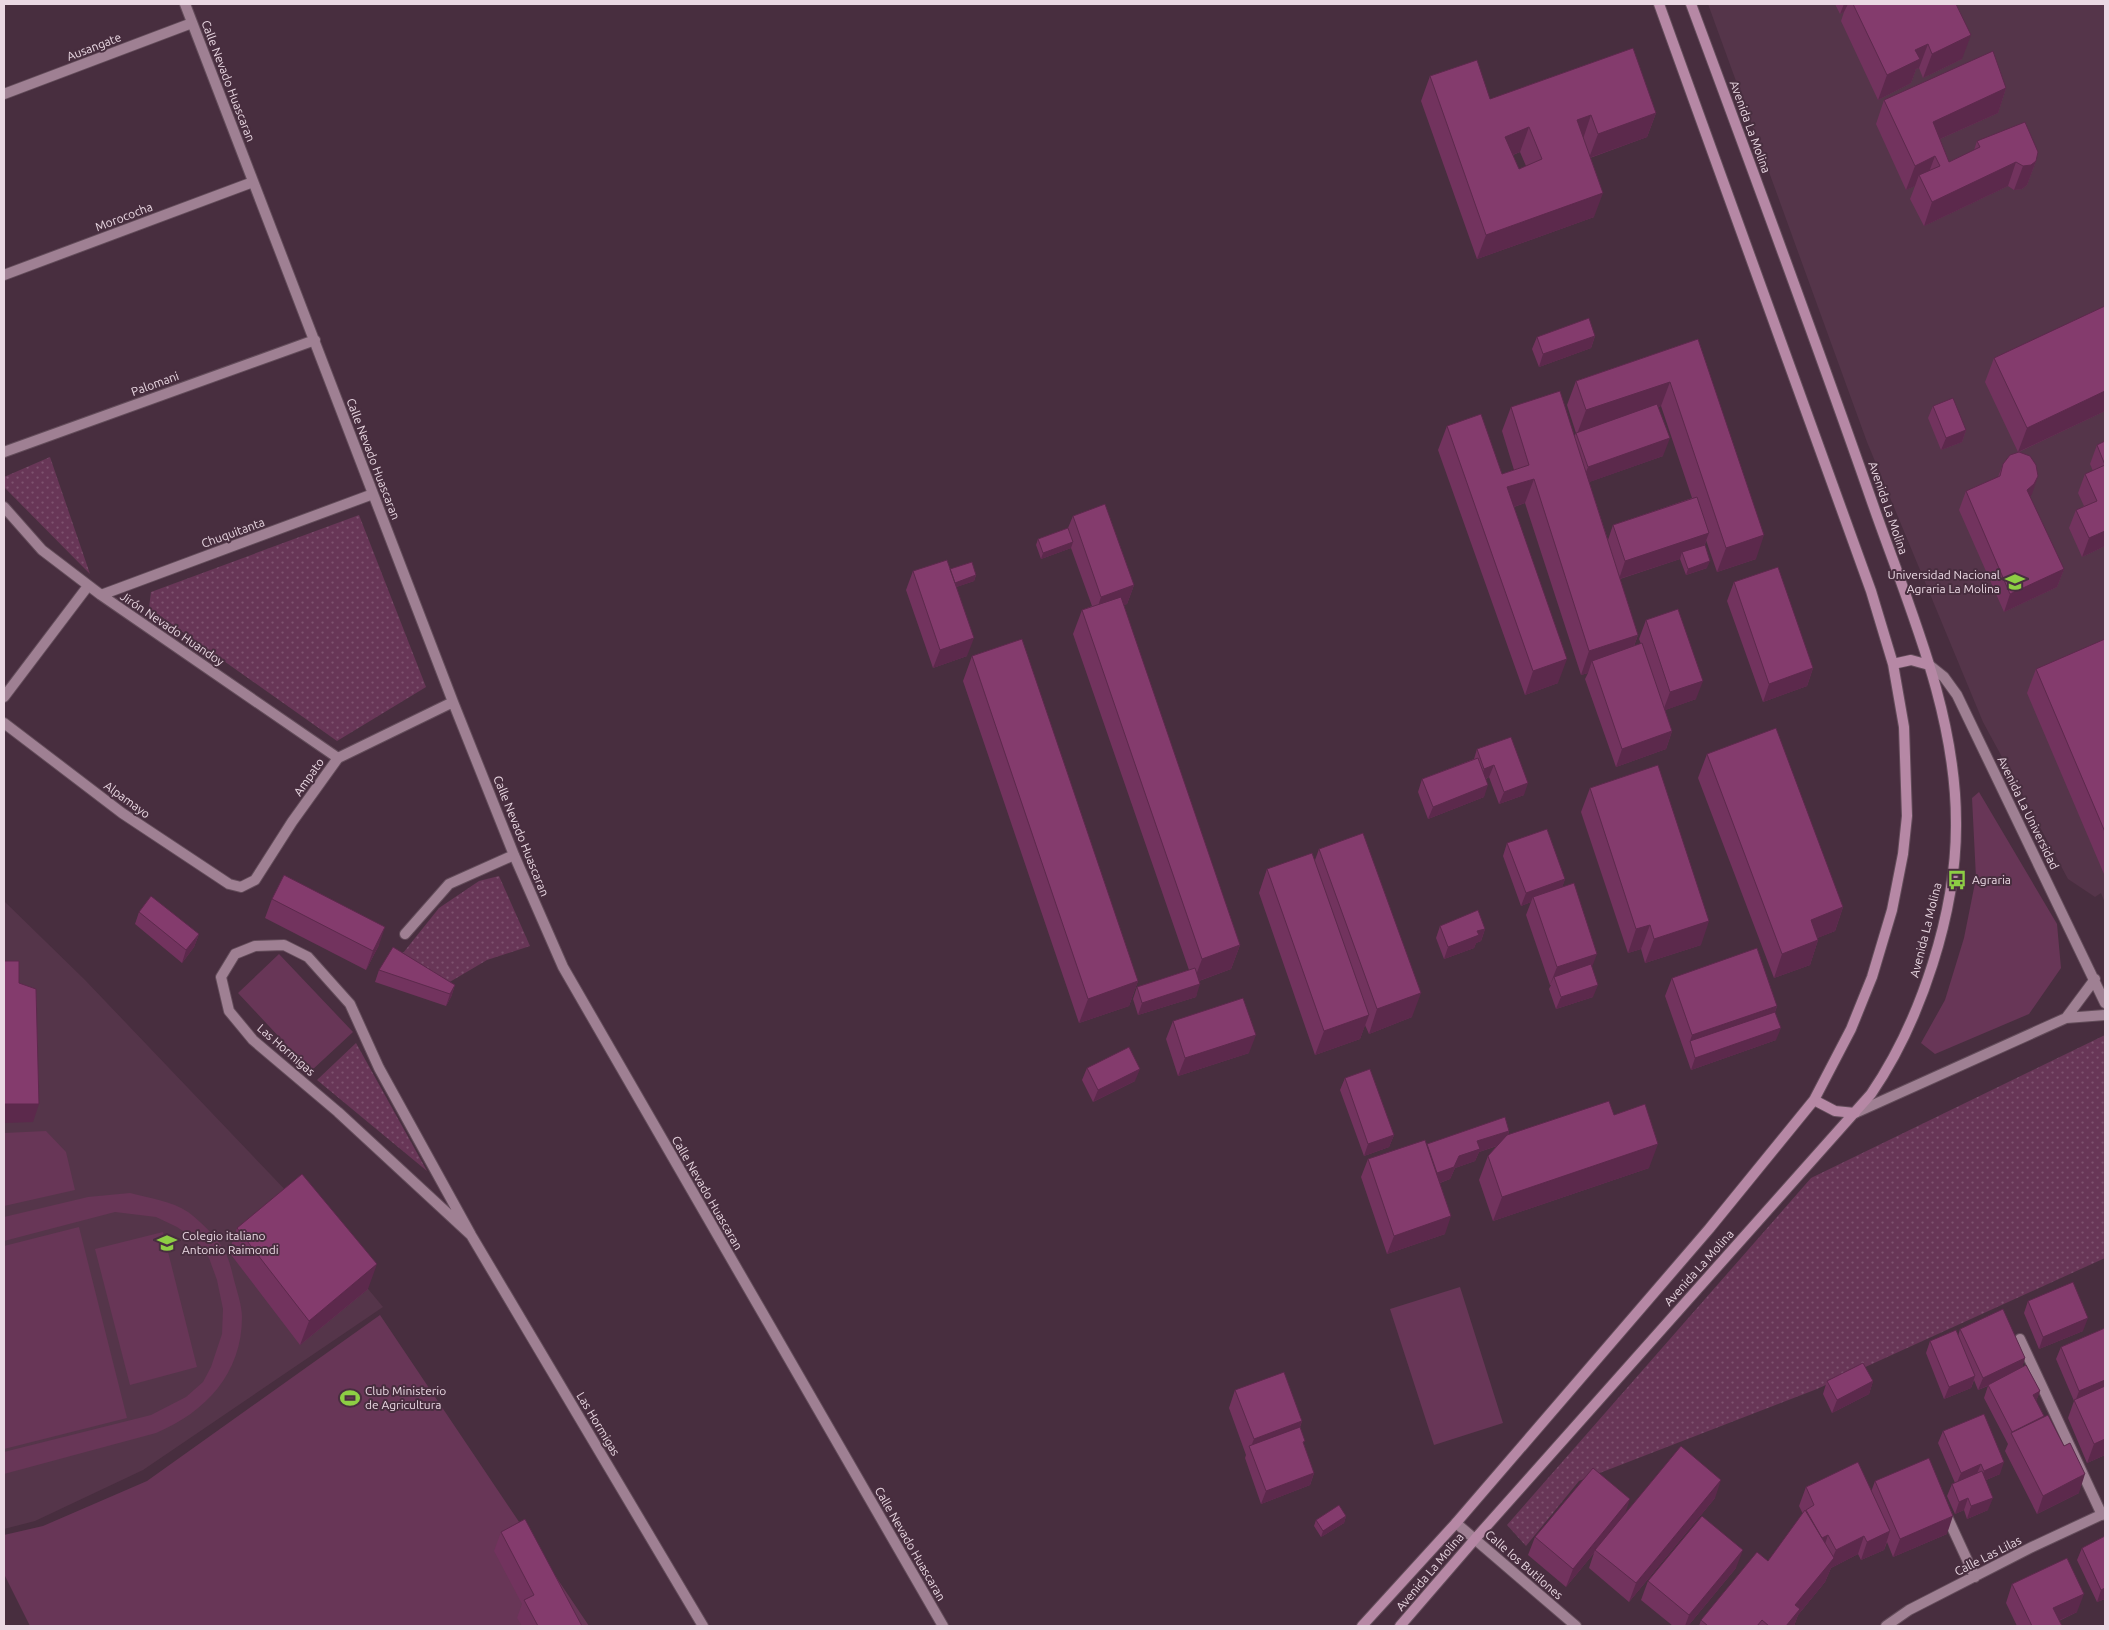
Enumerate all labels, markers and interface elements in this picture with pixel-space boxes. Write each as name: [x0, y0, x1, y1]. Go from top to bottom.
street label: Calle Nevado Huascaran: [199, 18, 258, 143]
street label: Ausangate: [65, 30, 123, 63]
street label: Avenida La Molina: [1728, 79, 1773, 175]
street label: Morococha: [93, 200, 154, 233]
street label: Palomani: [129, 369, 180, 398]
street label: Calle Nevado Huascaran: [344, 396, 403, 521]
street label: Avenida La Molina: [1866, 460, 1910, 556]
street label: Chuquitanta: [199, 515, 266, 550]
place label: Universidad Nacional Agraria La Molina: [1888, 568, 2000, 595]
school or university icon: Universidad Nacional Agraria La Molina: [2004, 571, 2026, 593]
street label: Jirón Nevado Huandoy: [118, 589, 227, 668]
street label: Avenida La Universidad: [1995, 754, 2061, 871]
street label: Ampato: [291, 755, 326, 798]
street label: Calle Nevado Huascaran: [491, 774, 552, 898]
street label: Alpamayo: [102, 779, 153, 821]
bus stop icon: Agraria: [1946, 869, 1968, 891]
place label: Agraria: [1972, 873, 2011, 886]
street label: Avenida La Molina: [1907, 881, 1944, 979]
street label: Las Hormigas: [255, 1021, 318, 1078]
street label: Calle Nevado Huascaran: [670, 1134, 745, 1252]
street label: Avenida La Molina: [1661, 1227, 1736, 1308]
place label: Colegio italiano Antonio Raimondi: [182, 1229, 279, 1256]
school or university icon: Colegio italiano Antonio Raimondi: [156, 1232, 178, 1254]
place label: Club Ministerio de Agricultura: [365, 1384, 446, 1411]
sports icon: Club Ministerio de Agricultura: [339, 1387, 361, 1409]
street label: Las Hormigas: [574, 1390, 622, 1458]
street label: Calle Nevado Huascaran: [873, 1485, 948, 1603]
street label: Calle los Butilones: [1483, 1527, 1566, 1602]
street label: Avenida La Molina: [1393, 1530, 1466, 1613]
street label: Calle Las Lilas: [1952, 1533, 2023, 1578]

